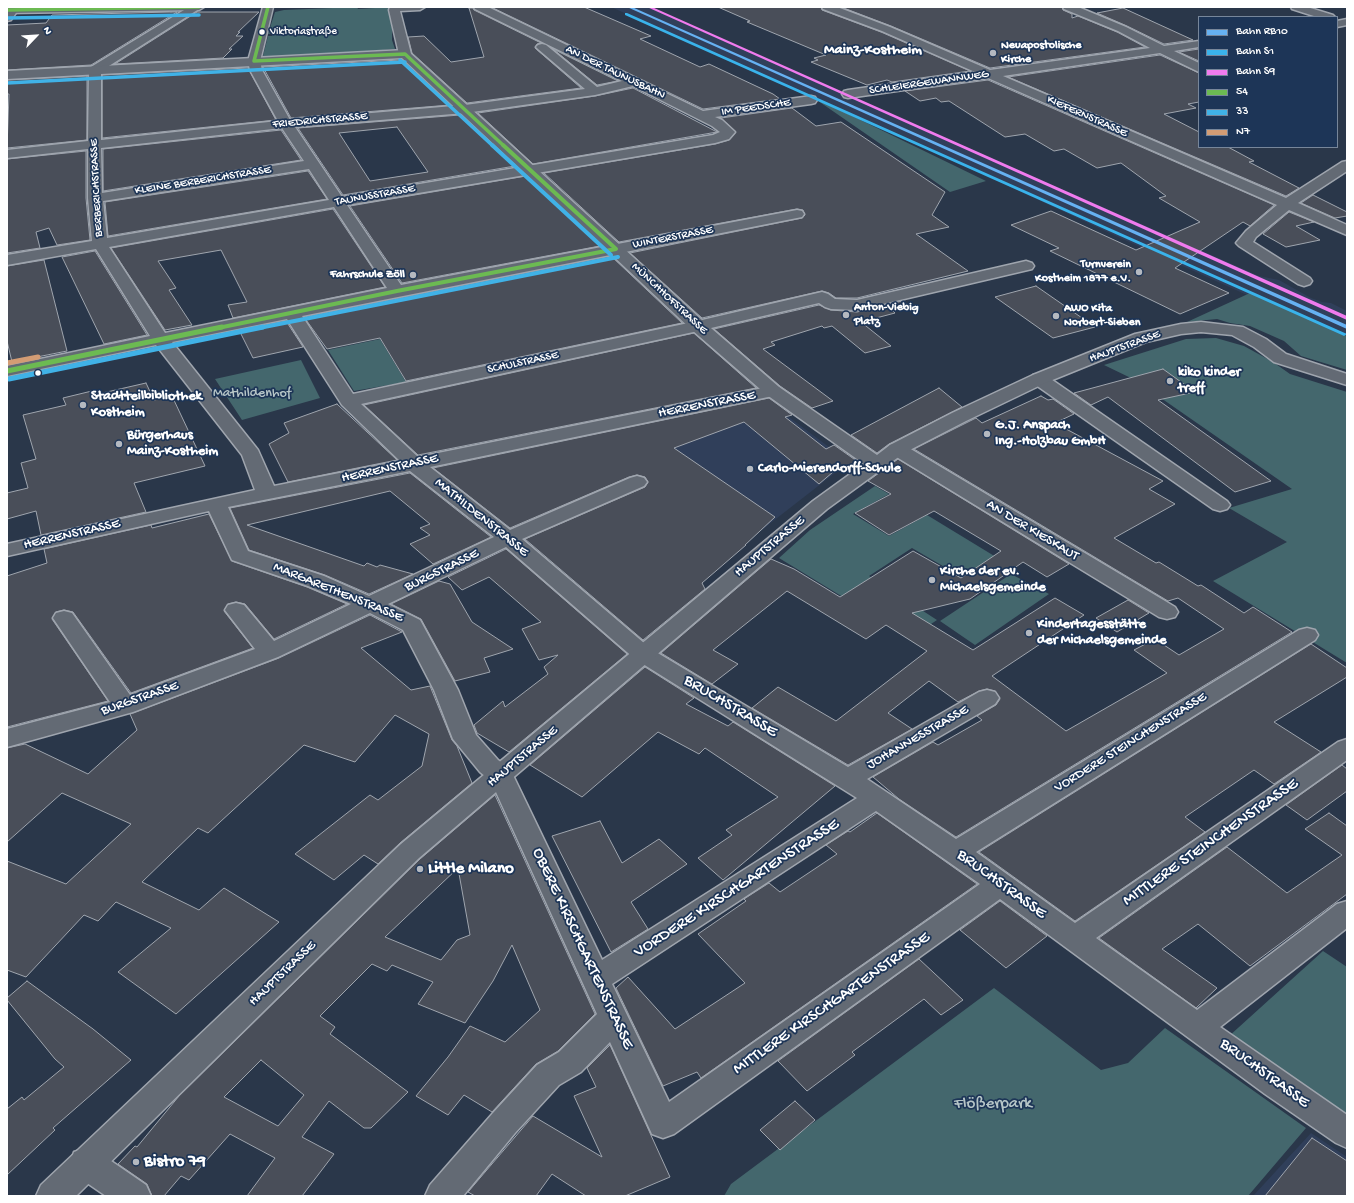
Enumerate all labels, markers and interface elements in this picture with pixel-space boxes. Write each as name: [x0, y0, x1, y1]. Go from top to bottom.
north arrow: [16, 16, 56, 56]
legend: [1198, 16, 1338, 148]
text: N: [40, 25, 54, 37]
place label: Viktoriastraße: [270, 25, 337, 39]
text: Bahn RB10: [1236, 25, 1288, 39]
marker: Viktoriastraße: [257, 27, 267, 37]
place label: Neuapostolische Kirche: [1001, 39, 1081, 67]
district label: Mainz-Kostheim: [824, 42, 922, 60]
street label: AN DER TAUNUSBAHN: [563, 43, 667, 103]
text: Bahn S1: [1236, 45, 1274, 59]
marker: Neuapostolische Kirche: [988, 48, 998, 58]
text: Bahn S9: [1236, 65, 1275, 79]
street label: SCHLEIERGEWANNWEG: [868, 67, 990, 99]
text: 54: [1236, 85, 1248, 99]
street label: KIEFERNSTRASSE: [1044, 93, 1130, 141]
street label: IM PEEDSCHE: [720, 96, 792, 120]
text: 33: [1236, 105, 1248, 119]
street label: FRIEDRICHSTRASSE: [272, 110, 368, 132]
text: N7: [1236, 125, 1250, 139]
street label: BERBERICHSTRASSE: [87, 139, 107, 237]
street label: KLEINE BERBERICHSTRASSE: [134, 163, 272, 199]
street label: TAUNUSSTRASSE: [334, 182, 416, 210]
street label: WINTERSTRASSE: [632, 223, 714, 253]
place label: Turnverein Kostheim 1877 e.V.: [1035, 258, 1131, 286]
street label: MÜNCHHOFSTRASSE: [628, 260, 710, 338]
marker: Turnverein Kostheim 1877 e.V.: [1134, 267, 1144, 277]
place label: Fahrschule Zöll: [330, 268, 405, 282]
marker: Fahrschule Zöll: [408, 270, 418, 280]
place label: Anton-Viebig Platz: [854, 301, 919, 329]
place label: AWO Kita Norbert-Sieben: [1064, 302, 1140, 330]
marker: Anton-Viebig Platz: [841, 310, 851, 320]
marker: AWO Kita Norbert-Sieben: [1051, 311, 1061, 321]
street label: HAUPTSTRASSE: [1088, 328, 1162, 366]
street label: SCHULSTRASSE: [486, 348, 560, 378]
place label: kiko kinder treff: [1178, 365, 1240, 398]
unlabelled marker: [33, 368, 43, 378]
marker: kiko kinder treff: [1165, 376, 1175, 386]
park label: Mathildenhof: [213, 386, 291, 402]
street label: HERRENSTRASSE: [657, 387, 757, 423]
place label: Stadtteilbibliothek Kostheim: [91, 389, 202, 422]
marker: Stadtteilbibliothek Kostheim: [78, 400, 88, 410]
place label: G.J. Anspach Ing.-Holzbau GmbH: [995, 418, 1105, 450]
place label: Bürgerhaus Mainz-Kostheim: [127, 428, 218, 460]
marker: G.J. Anspach Ing.-Holzbau GmbH: [982, 429, 992, 439]
marker: Bürgerhaus Mainz-Kostheim: [114, 439, 124, 449]
street label: HERRENSTRASSE: [340, 451, 440, 487]
place label: Carlo-Mierendorff-Schule: [758, 461, 901, 477]
marker: Carlo-Mierendorff-Schule: [745, 464, 755, 474]
street label: MATHILDENSTRASSE: [431, 475, 531, 561]
street label: AN DER KIESKAUT: [983, 497, 1081, 565]
street label: HAUPTSTRASSE: [731, 513, 809, 581]
street label: HERRENSTRASSE: [22, 516, 122, 554]
street label: BURGSTRASSE: [402, 546, 482, 596]
street label: MARGARETHENSTRASSE: [270, 559, 406, 627]
place label: Kirche der ev. Michaelsgemeinde: [940, 564, 1046, 596]
marker: Kirche der ev. Michaelsgemeinde: [927, 575, 937, 585]
place label: Kindertagesstätte der Michaelsgemeinde: [1037, 617, 1166, 650]
marker: Kindertagesstätte der Michaelsgemeinde: [1024, 628, 1034, 638]
street label: BRUCHSTRASSE: [679, 671, 781, 743]
street label: BURGSTRASSE: [99, 678, 181, 720]
street label: VORDERE STEINCHENSTRASSE: [1052, 689, 1210, 797]
street label: JOHANNESSTRASSE: [864, 702, 972, 774]
street label: HAUPTSTRASSE: [484, 723, 562, 791]
street label: MITTLERE STEINCHENSTRASSE: [1119, 774, 1303, 912]
street label: VORDERE KIRSCHGARTENSTRASSE: [631, 815, 843, 963]
street label: OBERE KIRSCHGARTENSTRASSE: [526, 845, 638, 1053]
street label: BRUCHSTRASSE: [952, 846, 1050, 924]
place label: Little Milano: [428, 859, 514, 879]
marker: Little Milano: [415, 864, 425, 874]
street label: MITTLERE KIRSCHGARTENSTRASSE: [729, 928, 935, 1080]
street label: HAUPTSTRASSE: [246, 938, 320, 1010]
street label: BRUCHSTRASSE: [1215, 1035, 1313, 1113]
park label: Flößerpark: [954, 1094, 1032, 1114]
place label: Bistro 79: [144, 1152, 206, 1172]
marker: Bistro 79: [131, 1157, 141, 1167]

